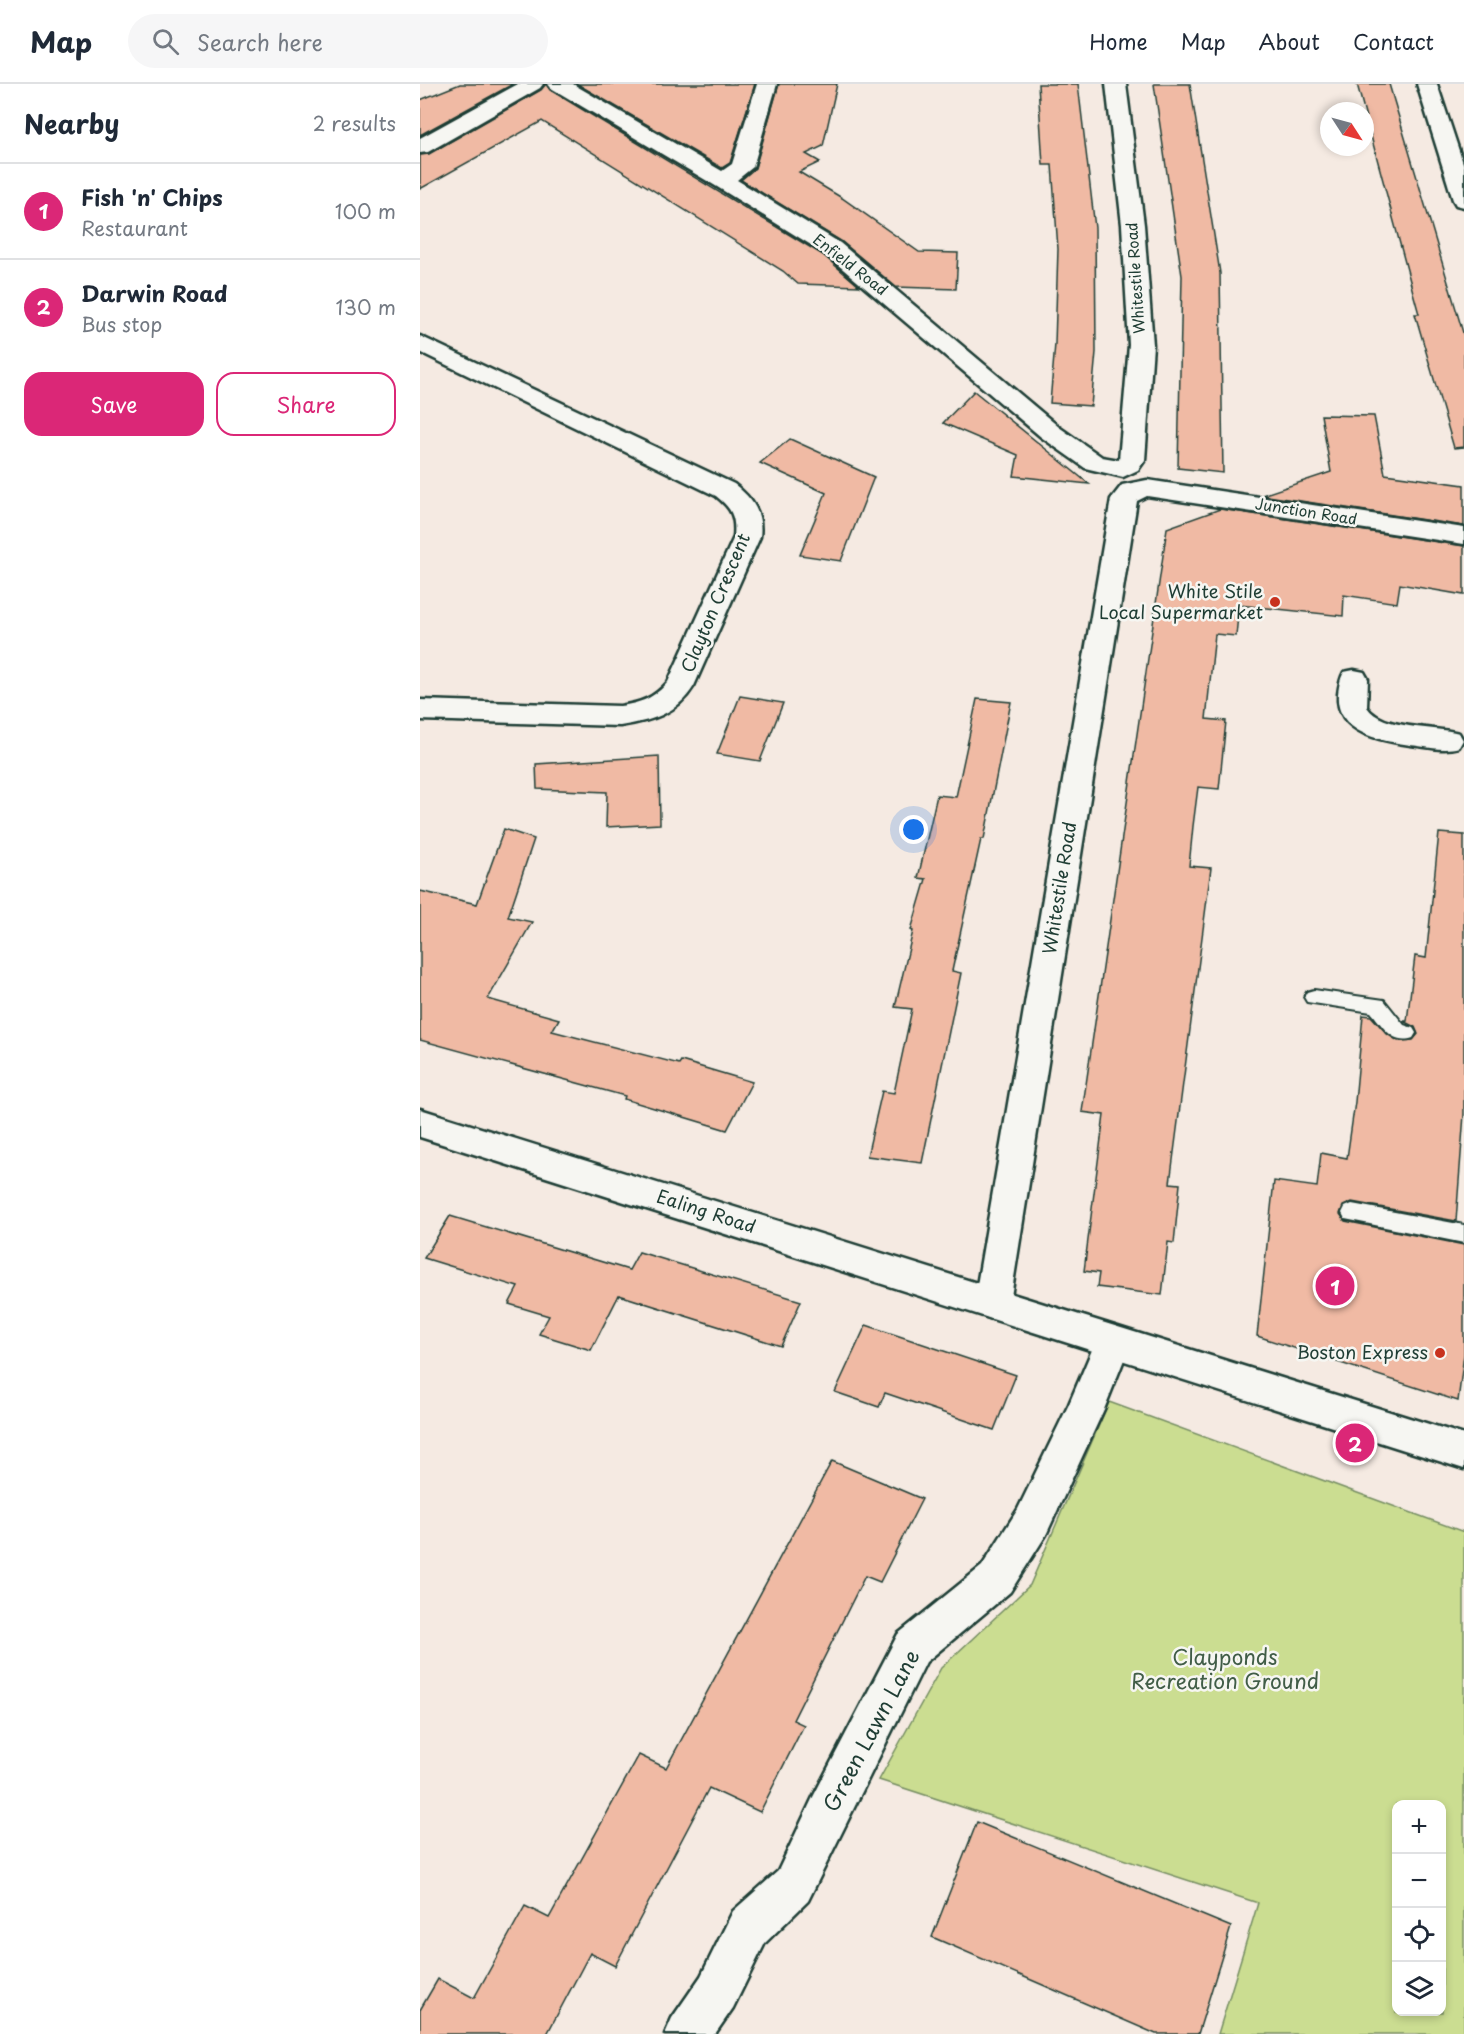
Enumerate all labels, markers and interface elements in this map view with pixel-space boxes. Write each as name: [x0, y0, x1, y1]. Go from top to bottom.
search box: [128, 14, 548, 68]
text: Map: [30, 20, 92, 63]
icon: search: [149, 25, 182, 58]
text: Search here: [197, 25, 323, 58]
text: Home: [1089, 25, 1148, 57]
text: Map: [1181, 25, 1226, 57]
text: About: [1259, 25, 1320, 57]
text: Contact: [1353, 25, 1434, 57]
north arrow: [1320, 102, 1374, 156]
text: Nearby: [24, 104, 119, 143]
text: 2 results: [313, 108, 396, 138]
text: Fish 'n' Chips: [81, 180, 223, 213]
text: 1: [39, 196, 48, 226]
text: 100 m: [335, 196, 396, 226]
text: Restaurant: [81, 213, 188, 243]
street label: Whitestile Road: [1119, 222, 1150, 334]
street label: Enfield Road: [809, 227, 893, 300]
text: Darwin Road: [81, 276, 228, 309]
text: 2: [36, 292, 51, 322]
text: 130 m: [336, 292, 396, 322]
text: Bus stop: [81, 309, 162, 339]
button: Save: [24, 372, 204, 436]
button: Share: [216, 372, 396, 436]
street label: Junction Road: [1254, 491, 1359, 530]
street label: Clayton Crescent: [673, 528, 756, 676]
place label: White Stile Local Supermarket: [1099, 577, 1263, 625]
marker: White Stile Local Supermarket: [1268, 595, 1282, 609]
your location: [899, 815, 928, 844]
street label: Whitestile Road: [1035, 820, 1082, 956]
street label: Ealing Road: [653, 1182, 759, 1239]
pin: 1: [1316, 1264, 1354, 1308]
place label: Boston Express: [1297, 1338, 1428, 1365]
marker: Boston Express: [1433, 1346, 1447, 1360]
pin: 2: [1336, 1420, 1374, 1466]
park label: Clayponds Recreation Ground: [1131, 1640, 1319, 1696]
street label: Green Lawn Lane: [814, 1643, 927, 1817]
map controls: [1392, 1800, 1446, 2016]
button: +: [1392, 1800, 1446, 1854]
button: −: [1392, 1854, 1446, 1908]
button: locate: [1392, 1908, 1446, 1962]
button: layers: [1392, 1962, 1446, 2016]

